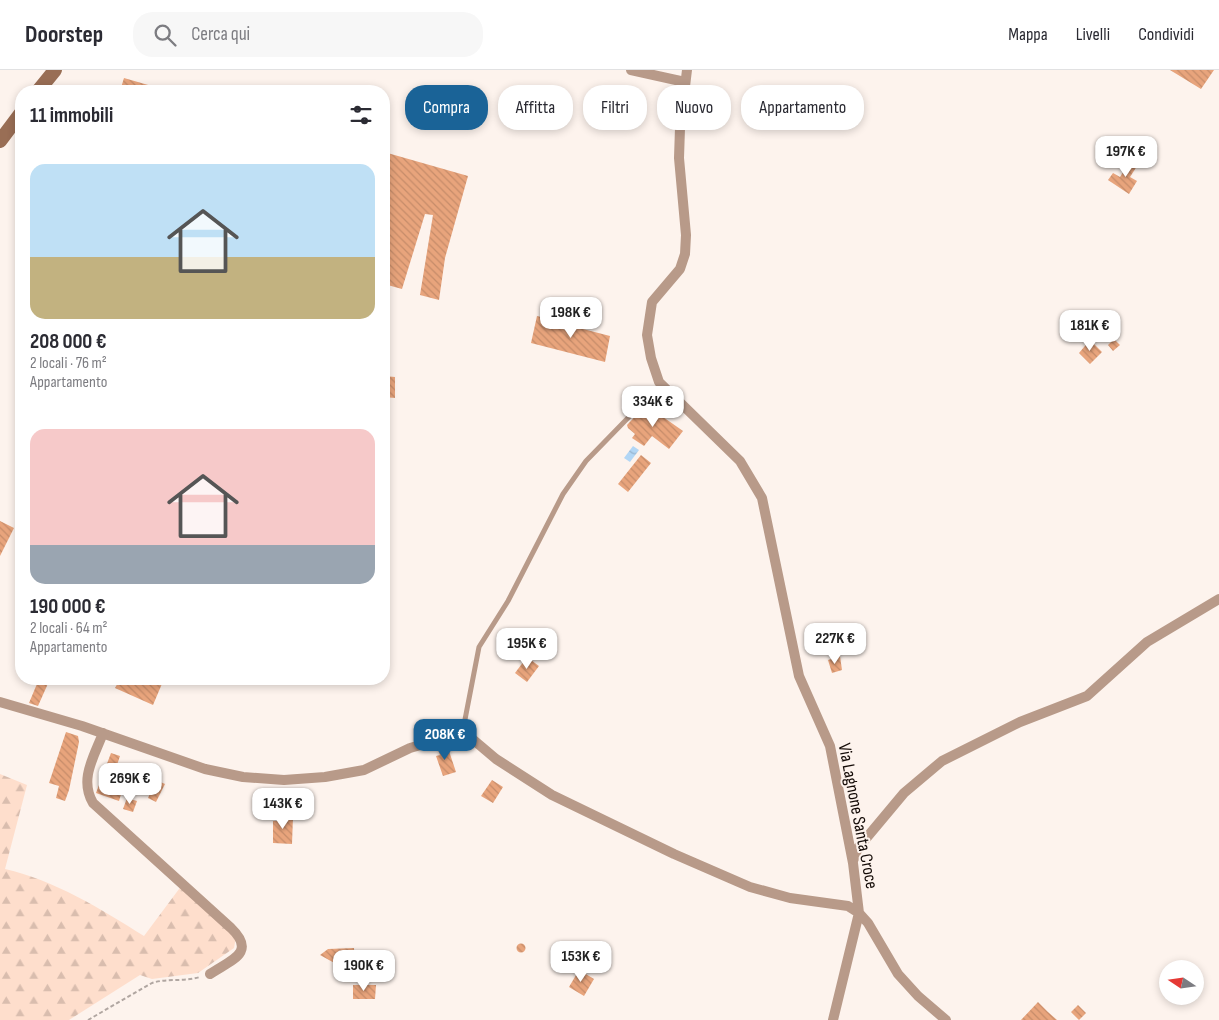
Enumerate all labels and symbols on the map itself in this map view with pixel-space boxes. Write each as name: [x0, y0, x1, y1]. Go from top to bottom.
pin: 197K €: [1085, 136, 1167, 178]
pin: 198K €: [530, 296, 612, 339]
pin: 181K €: [1049, 310, 1131, 352]
pin: 334K €: [612, 386, 694, 428]
pin: 227K €: [794, 622, 876, 665]
pin: 195K €: [486, 628, 568, 670]
pin: 208K €: [404, 718, 486, 761]
street label: Via Lagnone Santa Croce: [834, 741, 882, 891]
pin: 269K €: [89, 762, 171, 805]
pin: 143K €: [242, 788, 324, 830]
pin: 153K €: [540, 940, 622, 983]
pin: 190K €: [323, 950, 405, 992]
north arrow: [1159, 960, 1204, 1005]

